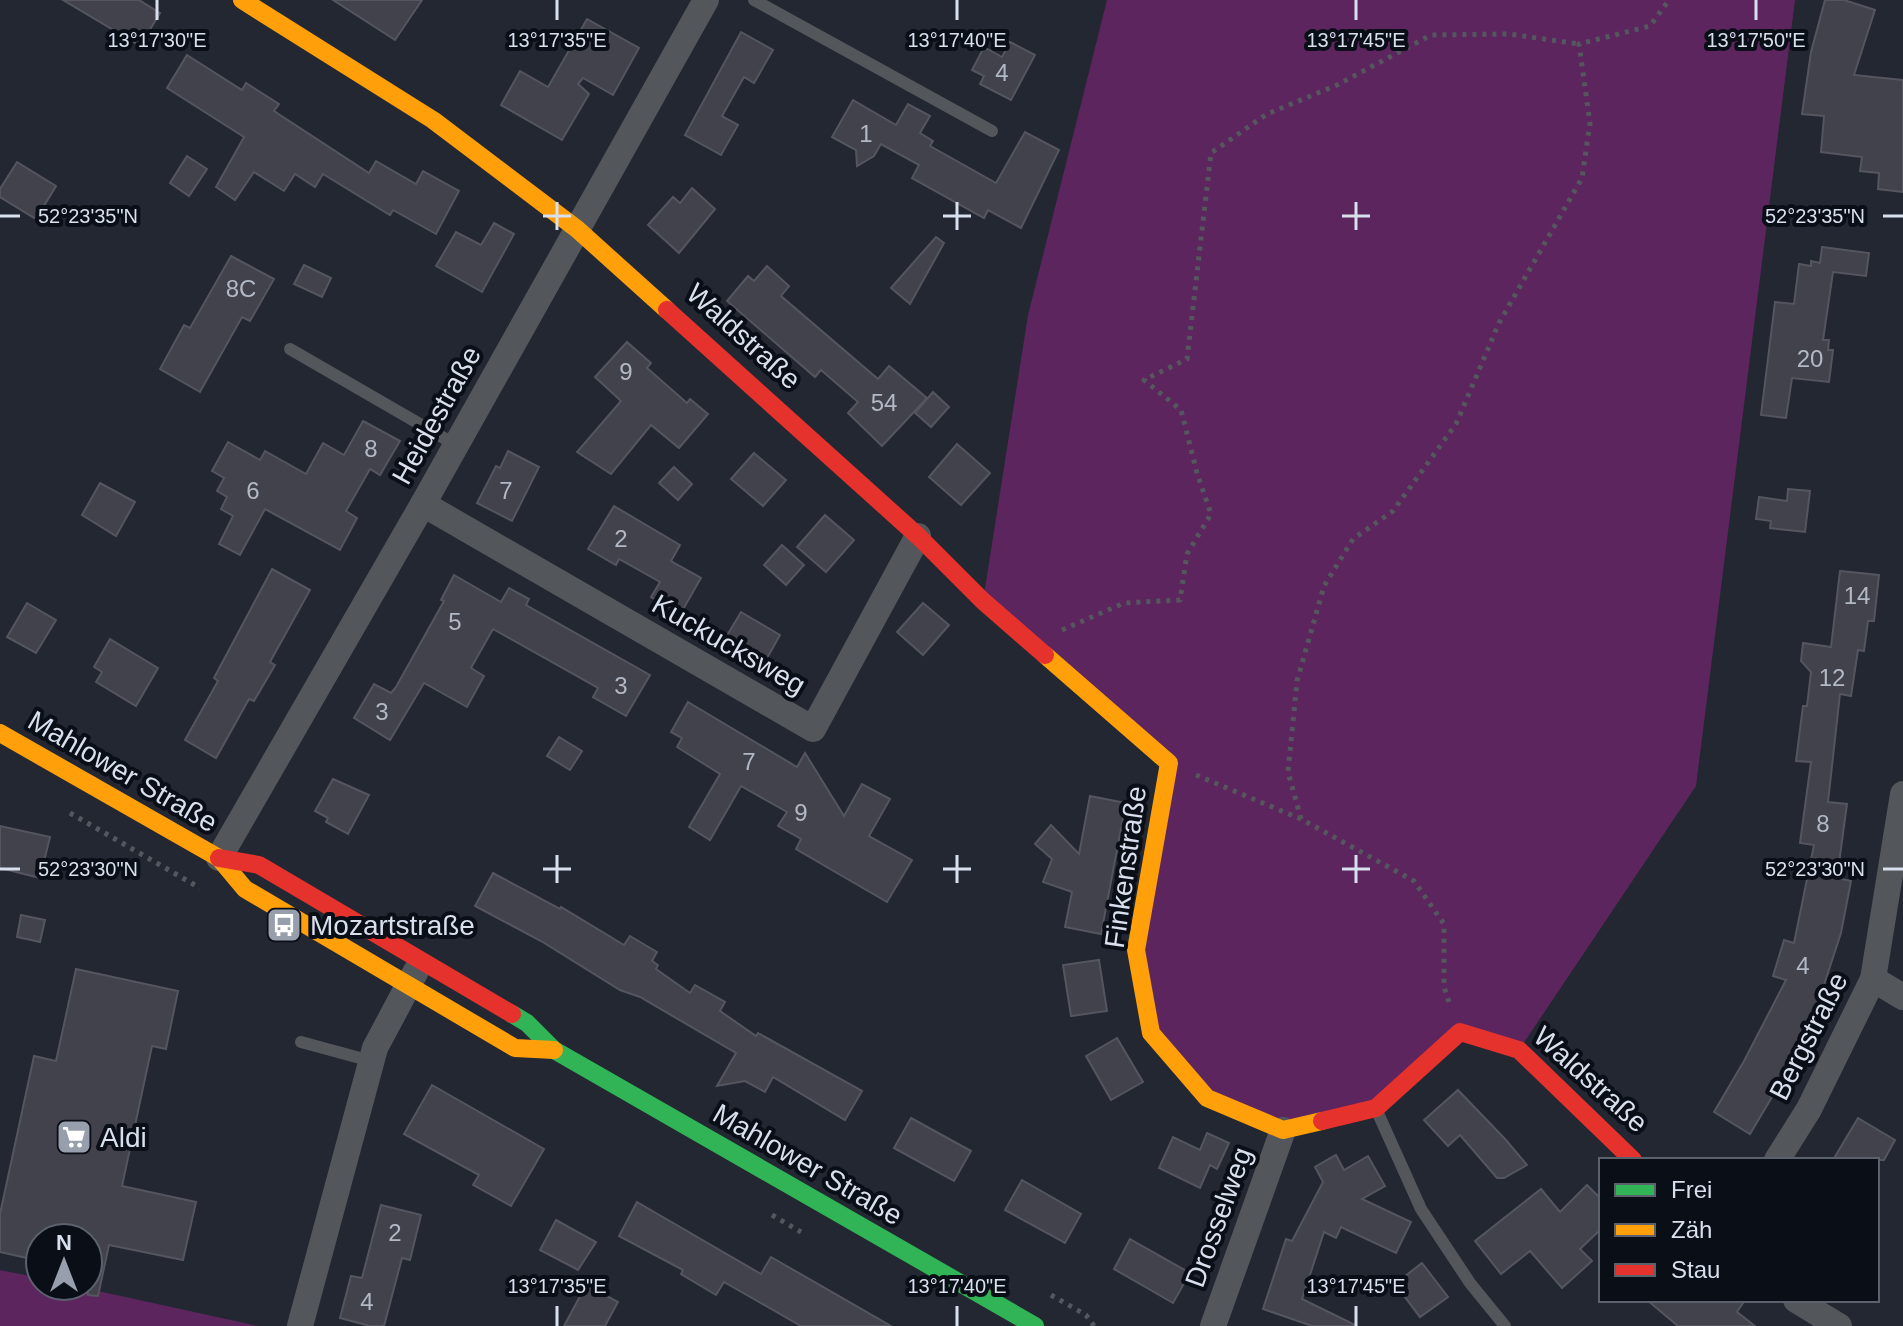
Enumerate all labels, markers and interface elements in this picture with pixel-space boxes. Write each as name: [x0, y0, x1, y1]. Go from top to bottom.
text: 13°17'30"E: [108, 29, 207, 51]
text: 13°17'35"E: [508, 29, 607, 51]
text: 13°17'40"E: [908, 29, 1007, 51]
text: 13°17'45"E: [1307, 29, 1406, 51]
text: 13°17'50"E: [1707, 29, 1806, 51]
house number: 4: [995, 59, 1009, 86]
house number: 1: [859, 120, 873, 147]
text: 52°23'35"N: [38, 205, 138, 227]
text: 52°23'35"N: [1765, 205, 1865, 227]
house number: 8C: [226, 275, 256, 302]
street label: Waldstraße: [680, 277, 807, 395]
street label: Heidestraße: [386, 341, 487, 489]
house number: 20: [1797, 345, 1823, 372]
house number: 9: [619, 358, 633, 385]
house number: 54: [871, 389, 897, 416]
house number: 8: [364, 435, 378, 462]
house number: 6: [246, 477, 260, 504]
house number: 7: [499, 477, 513, 504]
house number: 2: [614, 525, 628, 552]
house number: 14: [1844, 582, 1870, 609]
street label: Kuckucksweg: [647, 588, 811, 701]
house number: 5: [448, 608, 462, 635]
house number: 12: [1819, 664, 1845, 691]
house number: 3: [614, 672, 628, 699]
house number: 3: [375, 698, 389, 725]
street label: Mahlower Straße: [23, 705, 223, 838]
house number: 7: [742, 748, 756, 775]
street label: Finkenstraße: [1099, 784, 1152, 950]
house number: 9: [794, 799, 808, 826]
house number: 8: [1816, 810, 1830, 837]
text: 52°23'30"N: [38, 858, 138, 880]
text: 52°23'30"N: [1765, 858, 1865, 880]
bus stop icon: Mozartstraße: [265, 906, 303, 944]
place label: Mozartstraße: [310, 910, 475, 941]
house number: 4: [1796, 952, 1810, 979]
street label: Bergstraße: [1763, 967, 1854, 1105]
street label: Waldstraße: [1527, 1020, 1654, 1138]
street label: Mahlower Straße: [708, 1098, 908, 1231]
supermarket icon: Aldi: [55, 1118, 93, 1156]
place label: Aldi: [100, 1122, 147, 1153]
street label: Drosselweg: [1179, 1143, 1258, 1291]
legend: [1599, 1158, 1879, 1302]
text: Frei: [1671, 1176, 1712, 1203]
text: Zäh: [1671, 1216, 1712, 1243]
house number: 2: [388, 1219, 402, 1246]
north arrow: [24, 1222, 104, 1302]
text: N: [56, 1230, 72, 1255]
text: Stau: [1671, 1256, 1720, 1283]
text: 13°17'35"E: [508, 1275, 607, 1297]
text: 13°17'40"E: [908, 1275, 1007, 1297]
text: 13°17'45"E: [1307, 1275, 1406, 1297]
house number: 4: [360, 1288, 374, 1315]

